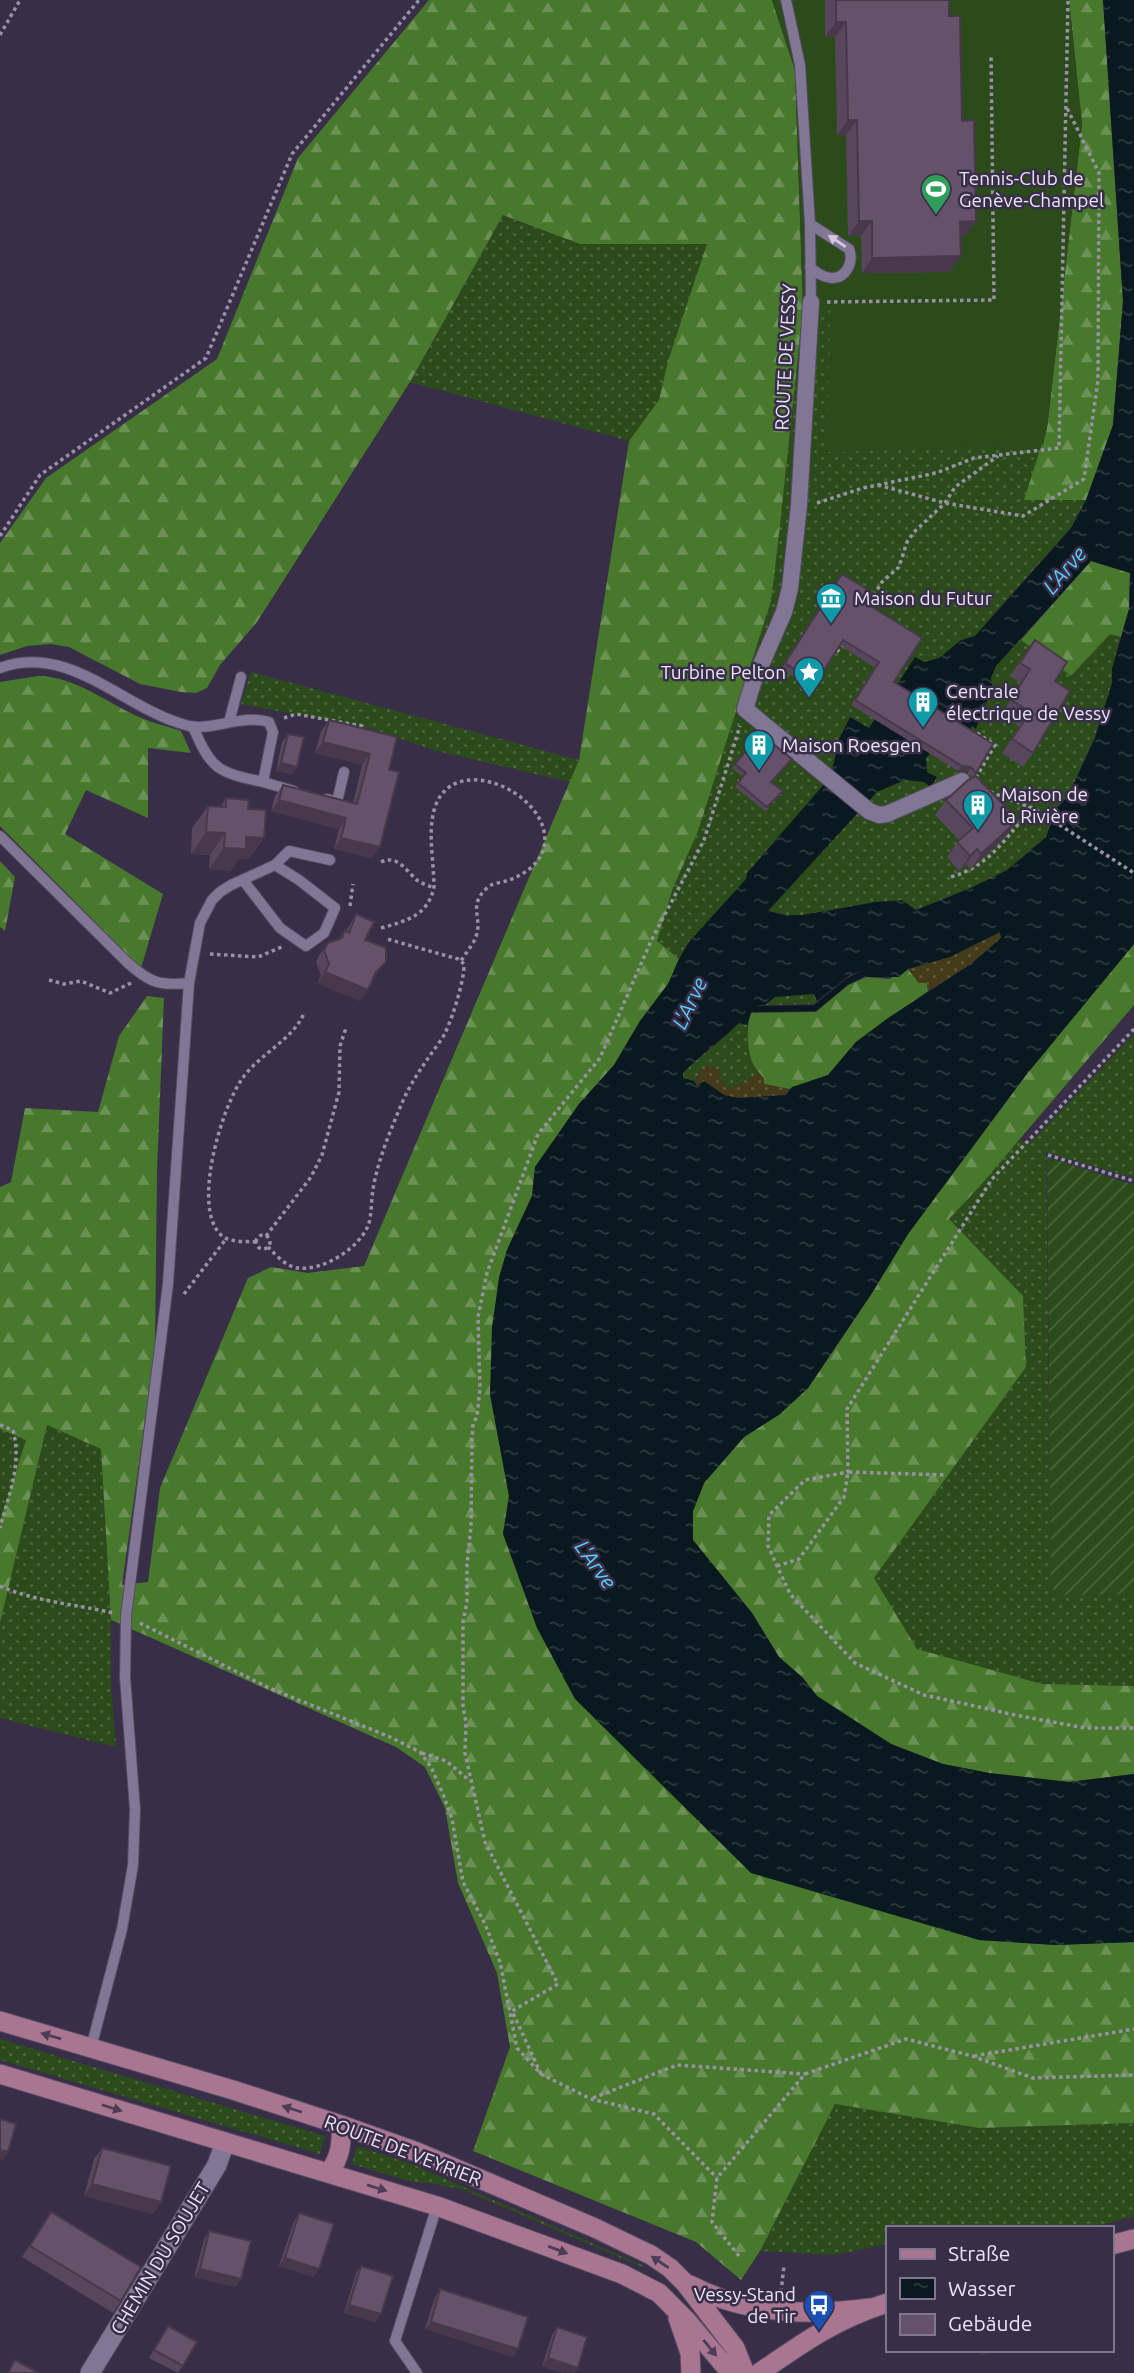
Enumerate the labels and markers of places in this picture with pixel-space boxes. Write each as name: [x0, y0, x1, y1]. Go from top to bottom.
place label: Tennis-Club de Genève-Champel: [959, 167, 1104, 211]
sports icon: Tennis-Club de Genève-Champel: [919, 172, 953, 216]
museum icon: Maison du Futur: [814, 581, 848, 625]
place label: Maison du Futur: [854, 587, 992, 609]
place icon: Turbine Pelton: [792, 655, 826, 699]
place label: Turbine Pelton: [661, 661, 786, 683]
place label: Centrale électrique de Vessy: [946, 680, 1110, 724]
building icon: Centrale électrique de Vessy: [906, 685, 940, 729]
building icon: Maison Roesgen: [742, 728, 776, 772]
place label: Maison Roesgen: [782, 734, 921, 756]
place label: Maison de la Rivière: [1001, 783, 1088, 827]
building icon: Maison de la Rivière: [961, 788, 995, 832]
place label: Vessy-Stand de Tir: [694, 2283, 796, 2327]
bus stop icon: Vessy-Stand de Tir: [802, 2288, 836, 2332]

